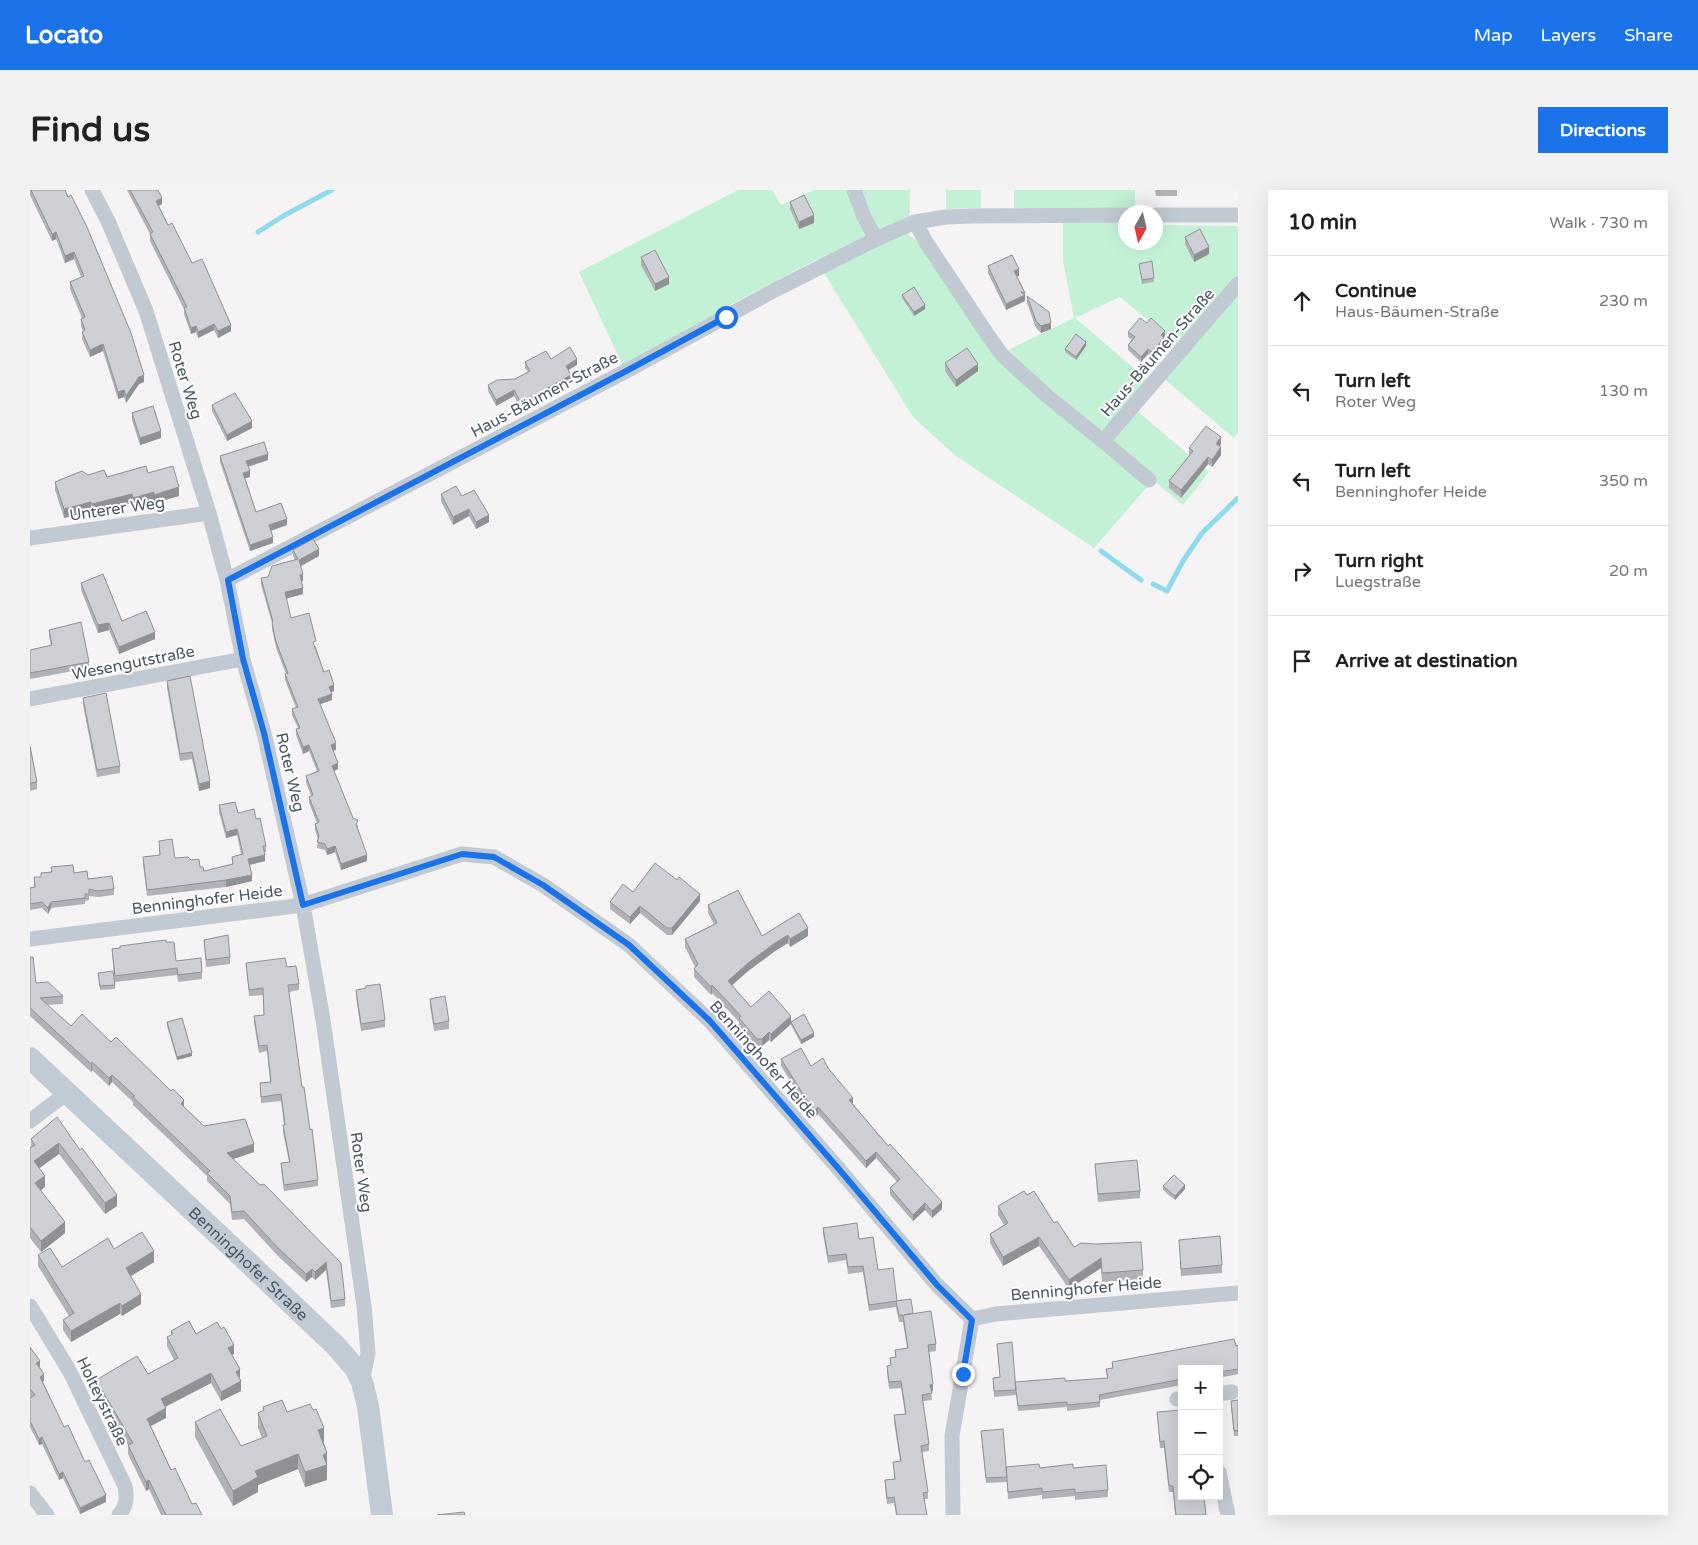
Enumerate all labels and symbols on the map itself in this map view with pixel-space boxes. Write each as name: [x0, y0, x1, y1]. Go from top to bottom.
north arrow: [1118, 205, 1163, 250]
street label: Haus-Bäumen-Straße: [1096, 284, 1219, 421]
route start: [715, 306, 738, 329]
street label: Roter Weg: [164, 339, 206, 422]
street label: Haus-Bäumen-Straße: [467, 348, 622, 442]
street label: Unterer Weg: [68, 492, 166, 526]
street label: Wesengutstraße: [70, 641, 196, 685]
street label: Roter Weg: [271, 731, 309, 814]
street label: Benninghofer Heide: [131, 881, 284, 919]
street label: Benninghofer Heide: [705, 997, 821, 1123]
street label: Roter Weg: [345, 1131, 377, 1214]
street label: Benninghofer Straße: [184, 1203, 312, 1325]
street label: Benninghofer Heide: [1010, 1272, 1163, 1306]
street label: Holteystraße: [72, 1354, 132, 1449]
route end: [952, 1363, 975, 1386]

